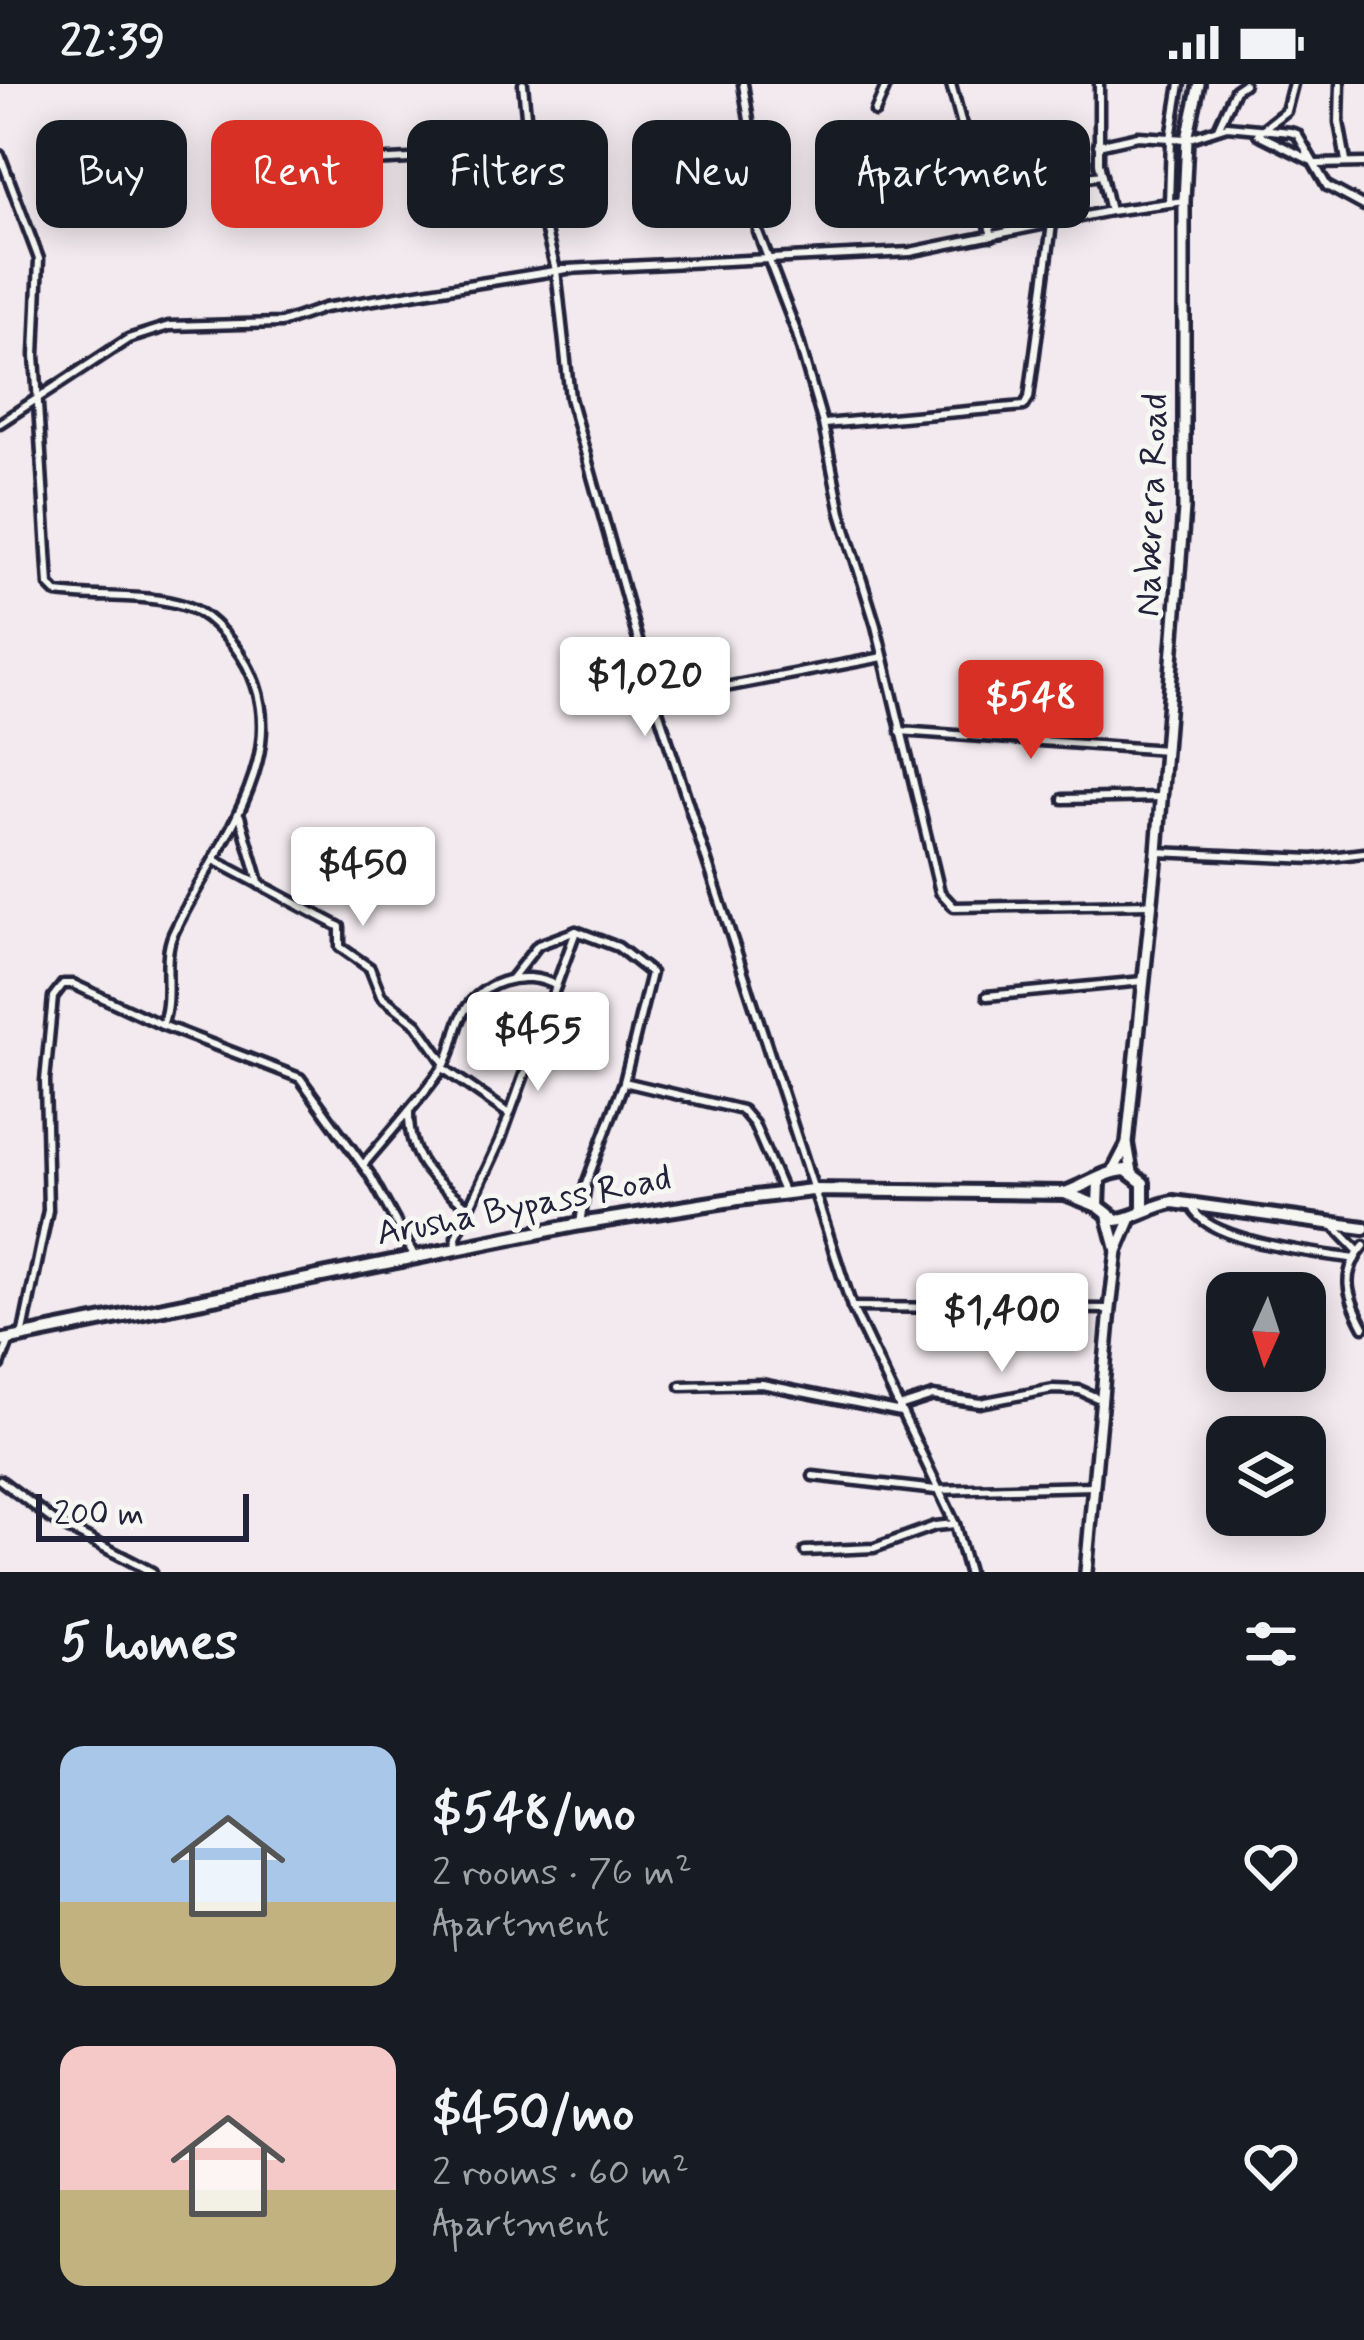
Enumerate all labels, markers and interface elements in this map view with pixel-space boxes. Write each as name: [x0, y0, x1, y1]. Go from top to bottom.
text: 22:39: [60, 13, 165, 72]
chip: Buy: [36, 120, 187, 228]
chip: Rent: [211, 120, 383, 228]
chip: Filters: [407, 120, 608, 228]
chip: New: [632, 120, 791, 228]
chip: Apartment: [815, 120, 1090, 228]
street label: Naberera Road: [1126, 392, 1180, 618]
pin: $1,020: [547, 637, 743, 739]
text: $1,020: [587, 650, 703, 701]
pin: $548: [960, 660, 1102, 762]
text: $548: [985, 673, 1077, 724]
pin: $450: [292, 827, 434, 929]
text: $450: [318, 840, 408, 891]
pin: $455: [467, 992, 609, 1094]
text: $455: [494, 1005, 582, 1056]
street label: Arusha Bypass Road: [373, 1155, 675, 1259]
north arrow: [1206, 1272, 1326, 1392]
map controls: [1206, 1272, 1326, 1536]
pin: $1,400: [904, 1273, 1100, 1375]
text: $1,400: [943, 1286, 1061, 1337]
button: layers: [1206, 1416, 1326, 1536]
scale bar: [36, 1488, 249, 1541]
text: 200 m: [54, 1493, 144, 1537]
text: 5 homes: [60, 1611, 238, 1677]
icon: filters: [1238, 1611, 1304, 1677]
text: $548/mo: [432, 1782, 636, 1848]
icon: home: [156, 1794, 300, 1938]
icon: heart: [1238, 1833, 1304, 1899]
text: 2 rooms · 76 m²: [432, 1848, 692, 1899]
text: Apartment: [432, 1899, 609, 1950]
text: $450/mo: [432, 2082, 634, 2148]
icon: home: [156, 2094, 300, 2238]
icon: heart: [1238, 2133, 1304, 2199]
text: 2 rooms · 60 m²: [432, 2148, 689, 2199]
text: Apartment: [432, 2199, 609, 2250]

